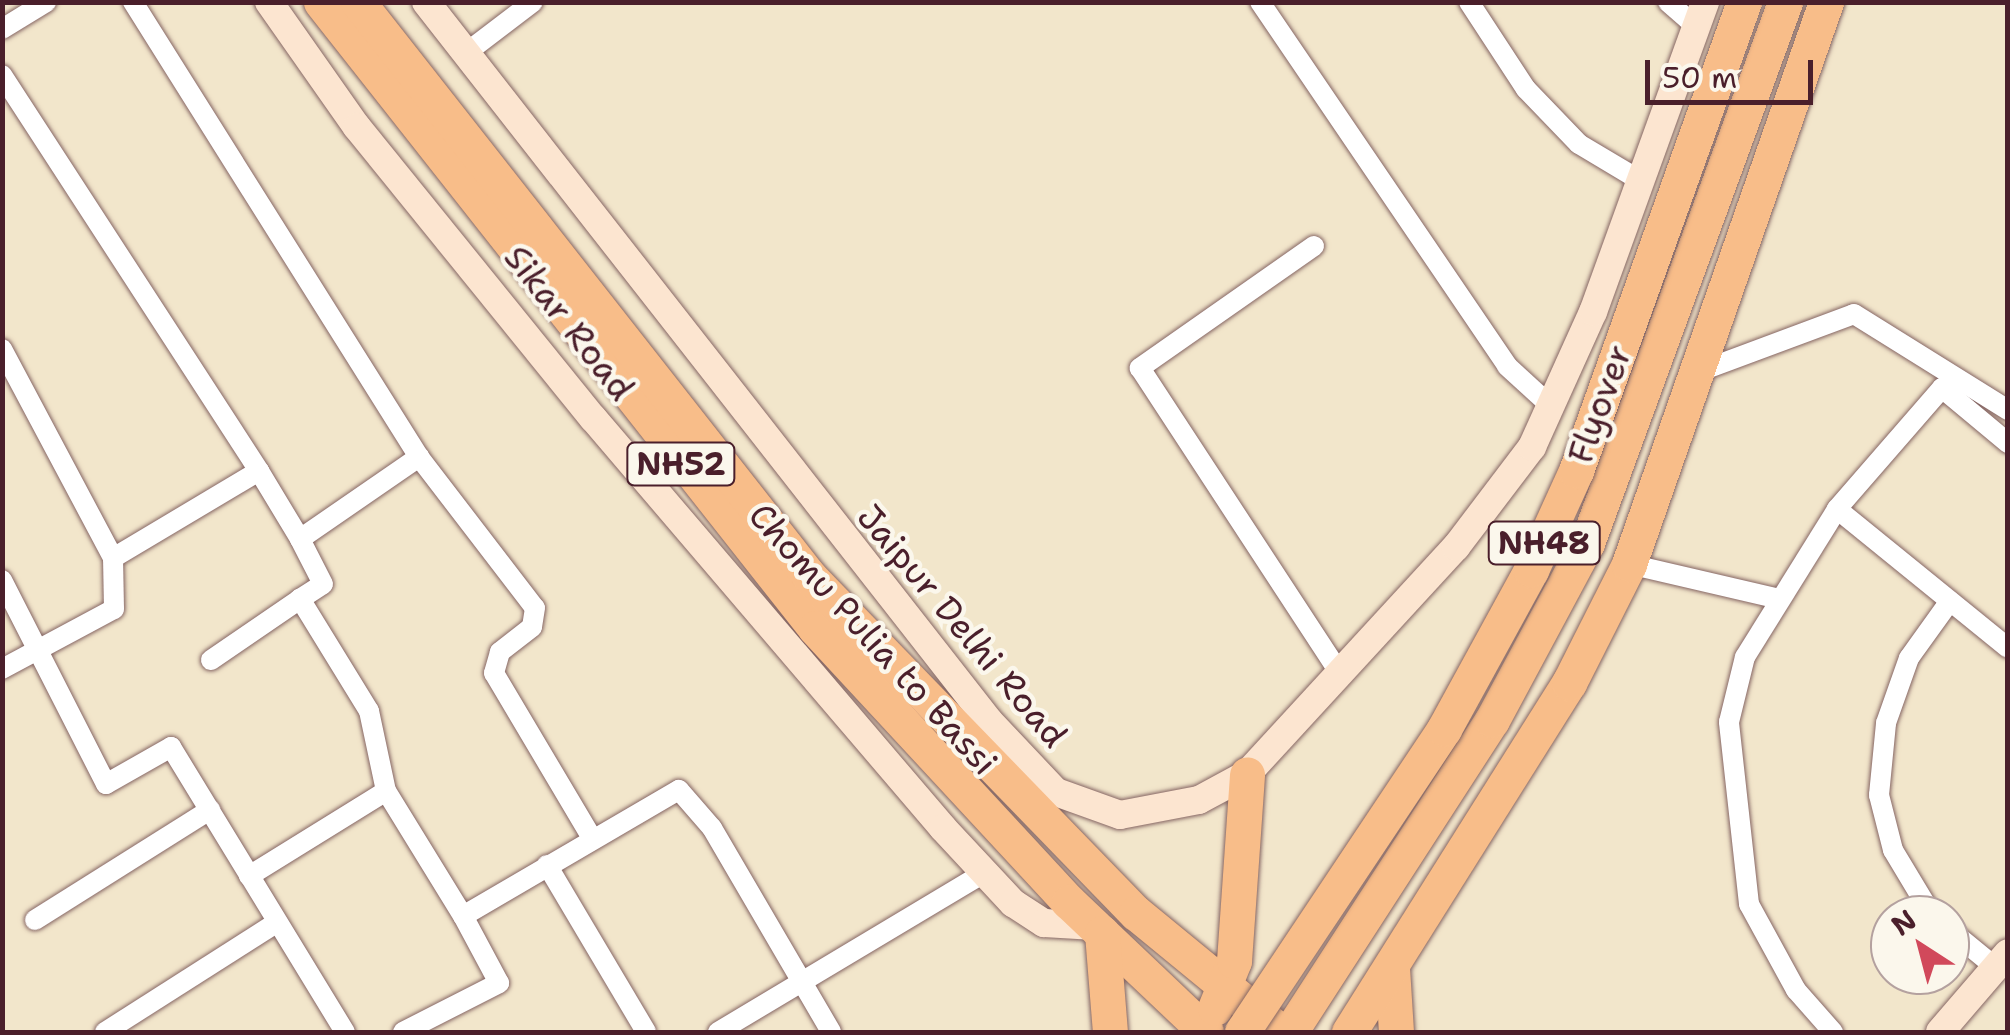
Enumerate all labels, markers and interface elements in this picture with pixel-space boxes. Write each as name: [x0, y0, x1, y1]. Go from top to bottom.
scale bar: [1650, 40, 1818, 102]
text: 50 m: [1662, 57, 1737, 98]
street label: Sikar Road: [495, 237, 643, 409]
street label: Flyover: [1559, 339, 1641, 469]
road number: NH52: [626, 437, 736, 491]
street label: Chomu Pulia to Bassi: [740, 494, 1006, 784]
street label: Jaipur Delhi Road: [848, 496, 1076, 756]
road number: NH48: [1486, 516, 1602, 570]
north arrow: [1870, 895, 1970, 995]
text: N: [1883, 900, 1924, 944]

